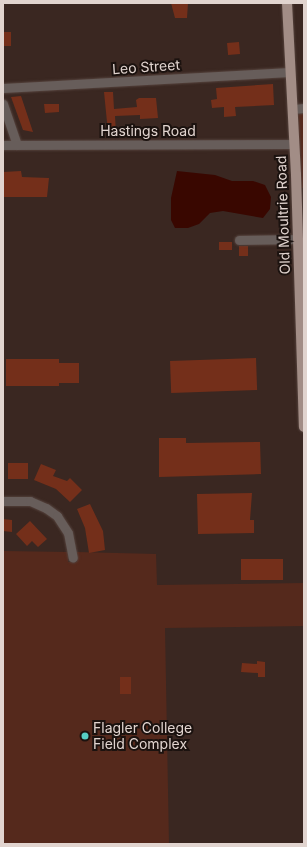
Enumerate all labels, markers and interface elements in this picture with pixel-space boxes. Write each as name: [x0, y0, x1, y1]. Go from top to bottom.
street label: Leo Street: [112, 56, 180, 78]
street label: Hastings Road: [100, 123, 196, 139]
street label: Old Moultrie Road: [273, 155, 293, 275]
place label: Flagler College Field Complex: [93, 720, 192, 752]
marker: Flagler College Field Complex: [80, 731, 90, 741]

